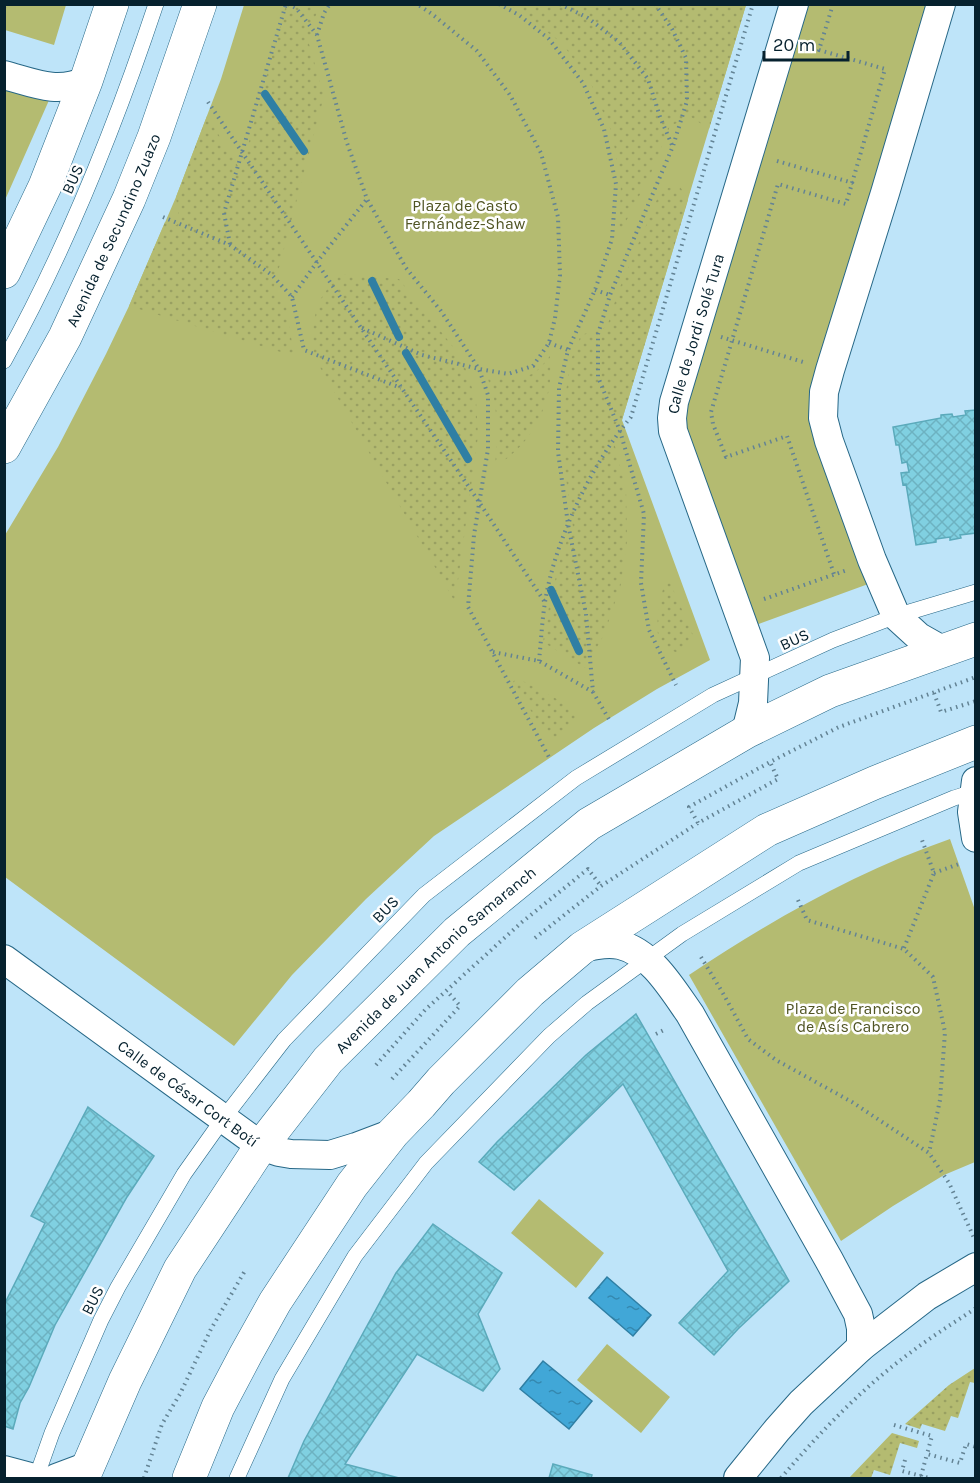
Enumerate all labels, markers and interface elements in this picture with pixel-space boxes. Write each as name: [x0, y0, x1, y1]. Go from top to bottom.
scale bar: [764, 24, 848, 62]
text: 20 m: [773, 34, 815, 56]
street label: Avenida de Secundino Zuazo: [62, 131, 164, 330]
street label: BUS: [58, 162, 87, 197]
park label: Plaza de Casto Fernández-Shaw: [405, 196, 526, 233]
street label: Calle de Jordi Solé Tura: [664, 251, 728, 415]
street label: BUS: [777, 624, 812, 654]
street label: Avenida de Juan Antonio Samaranch: [332, 862, 540, 1057]
street label: BUS: [368, 892, 403, 927]
park label: Plaza de Francisco de Asís Cabrero: [786, 999, 920, 1036]
street label: Calle de César Cort Botí: [114, 1036, 262, 1151]
street label: BUS: [77, 1283, 108, 1318]

